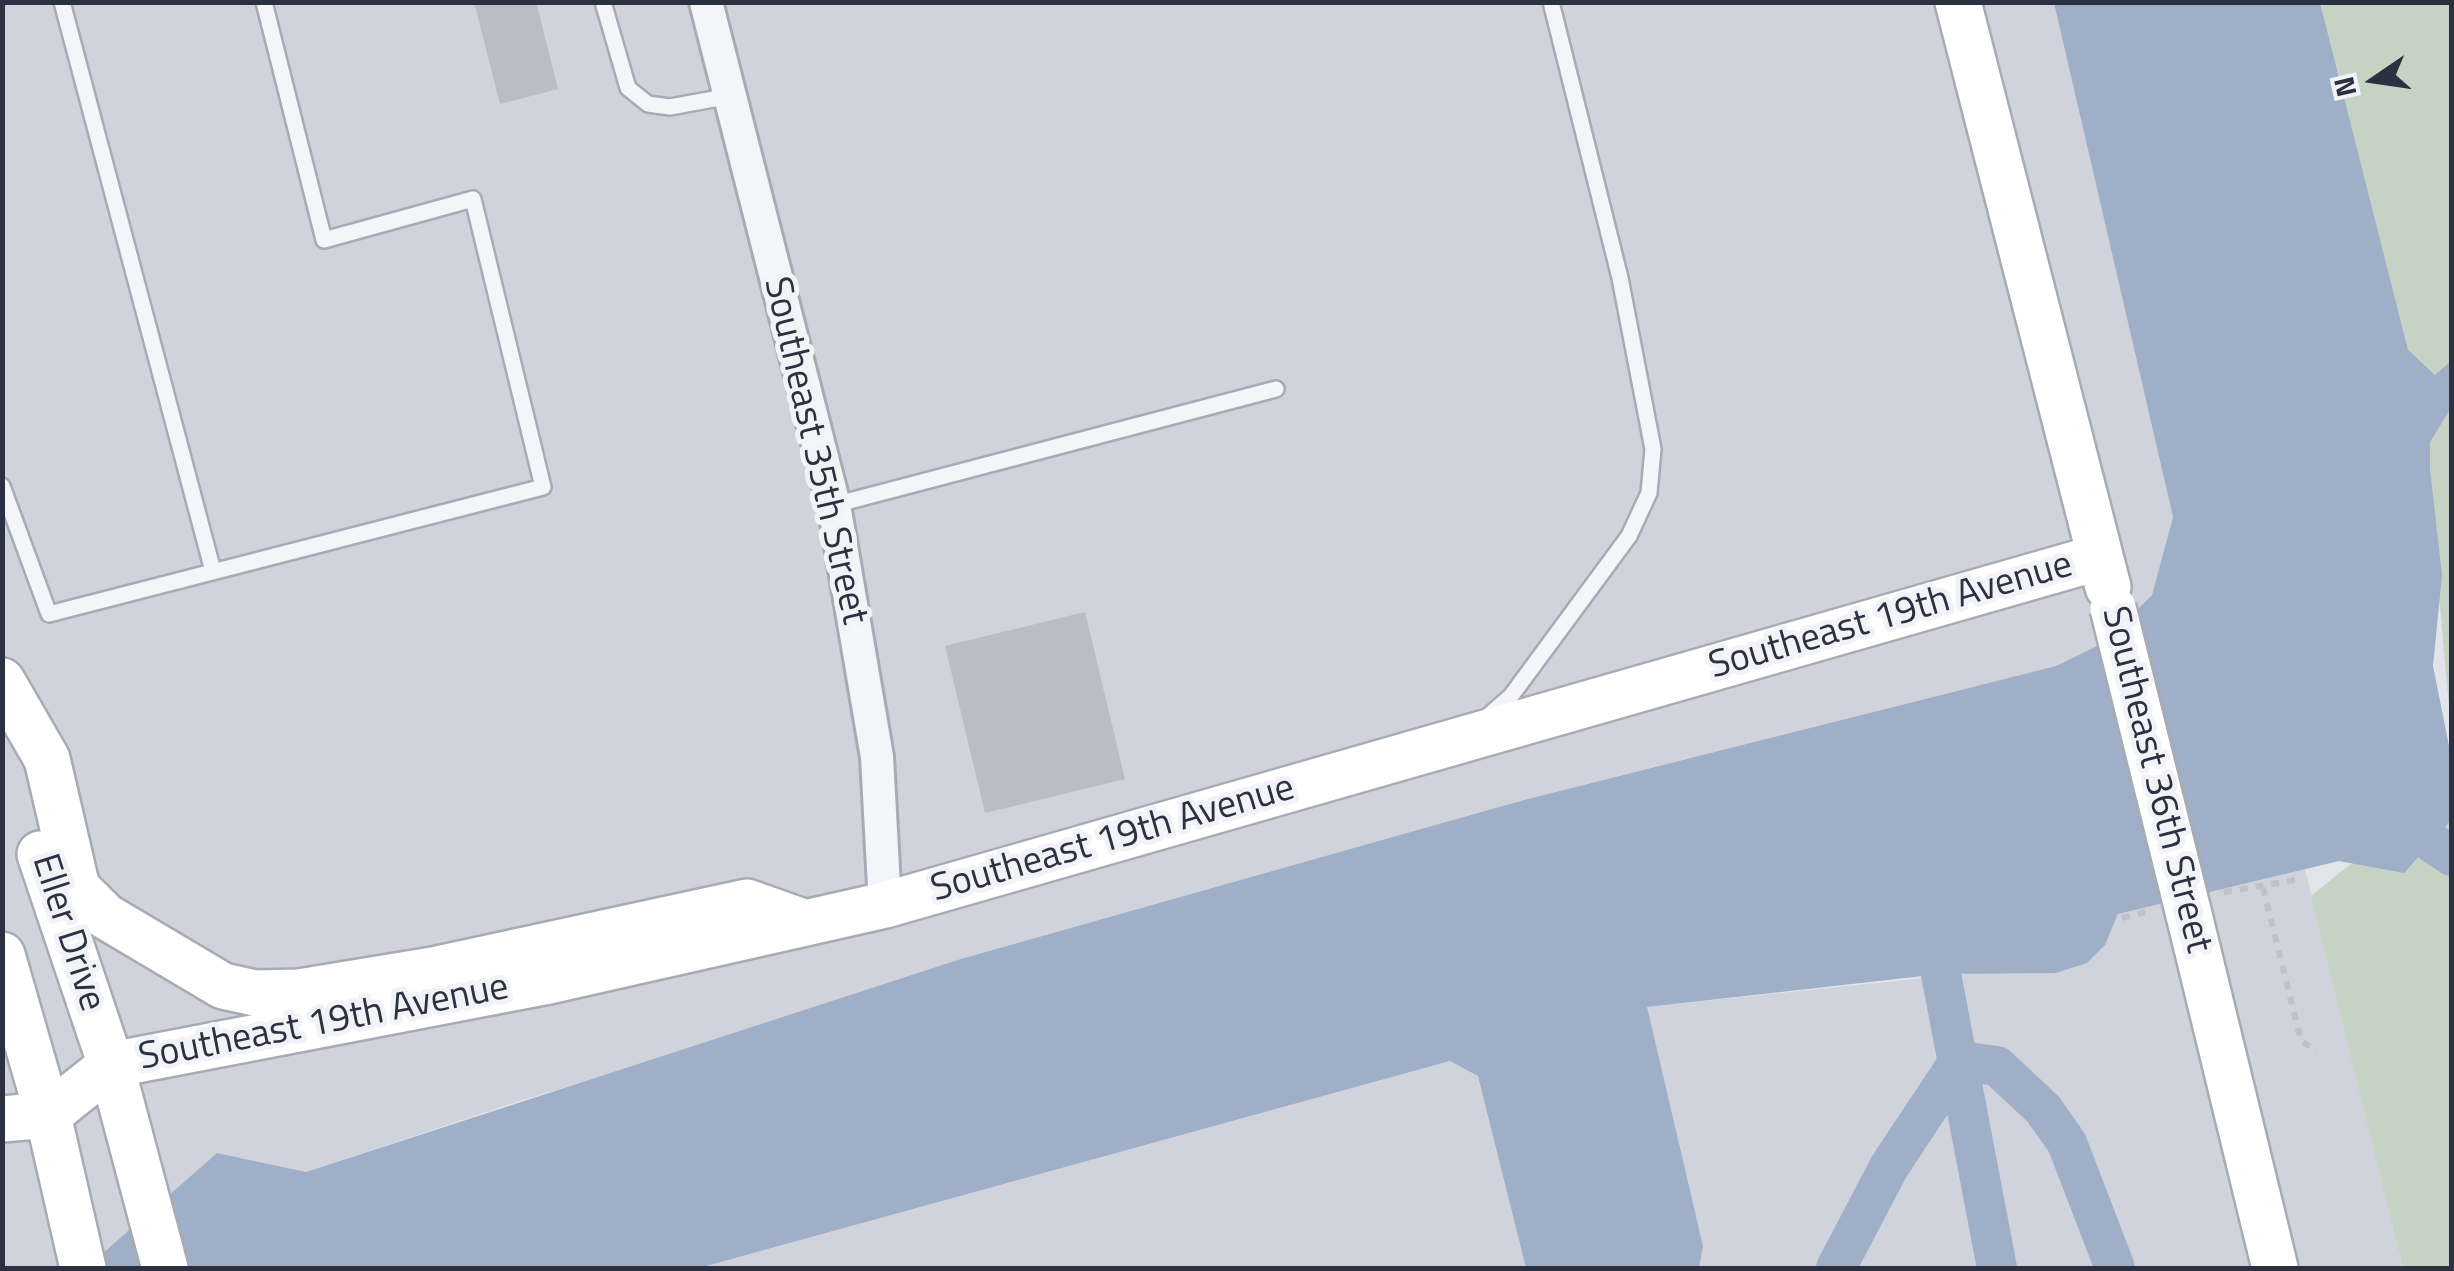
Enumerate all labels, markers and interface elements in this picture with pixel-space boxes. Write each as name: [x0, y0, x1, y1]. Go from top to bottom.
north arrow: [2324, 30, 2424, 130]
text: N: [2321, 73, 2367, 101]
street label: Southeast 35th Street: [752, 273, 876, 629]
street label: Southeast 19th Avenue: [1704, 543, 2078, 691]
street label: Southeast 36th Street: [2090, 602, 2220, 958]
street label: Southeast 19th Avenue: [926, 766, 1300, 914]
street label: Eller Drive: [20, 849, 114, 1017]
street label: Southeast 19th Avenue: [135, 966, 513, 1082]

